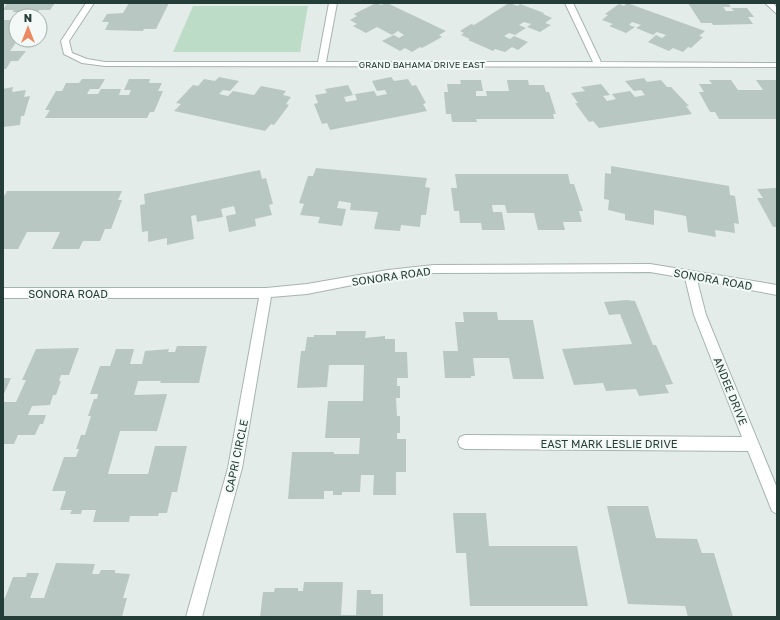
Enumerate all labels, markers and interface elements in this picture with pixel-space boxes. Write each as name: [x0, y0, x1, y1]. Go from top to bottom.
north arrow: [8, 8, 48, 48]
text: N: [24, 11, 32, 24]
street label: GRAND BAHAMA DRIVE EAST: [359, 59, 486, 70]
street label: SONORA ROAD: [351, 264, 432, 288]
street label: SONORA ROAD: [673, 266, 754, 292]
street label: SONORA ROAD: [28, 287, 108, 300]
street label: ANDEE DRIVE: [711, 355, 751, 427]
street label: CAPRI CIRCLE: [222, 418, 250, 494]
street label: EAST MARK LESLIE DRIVE: [540, 437, 678, 450]

